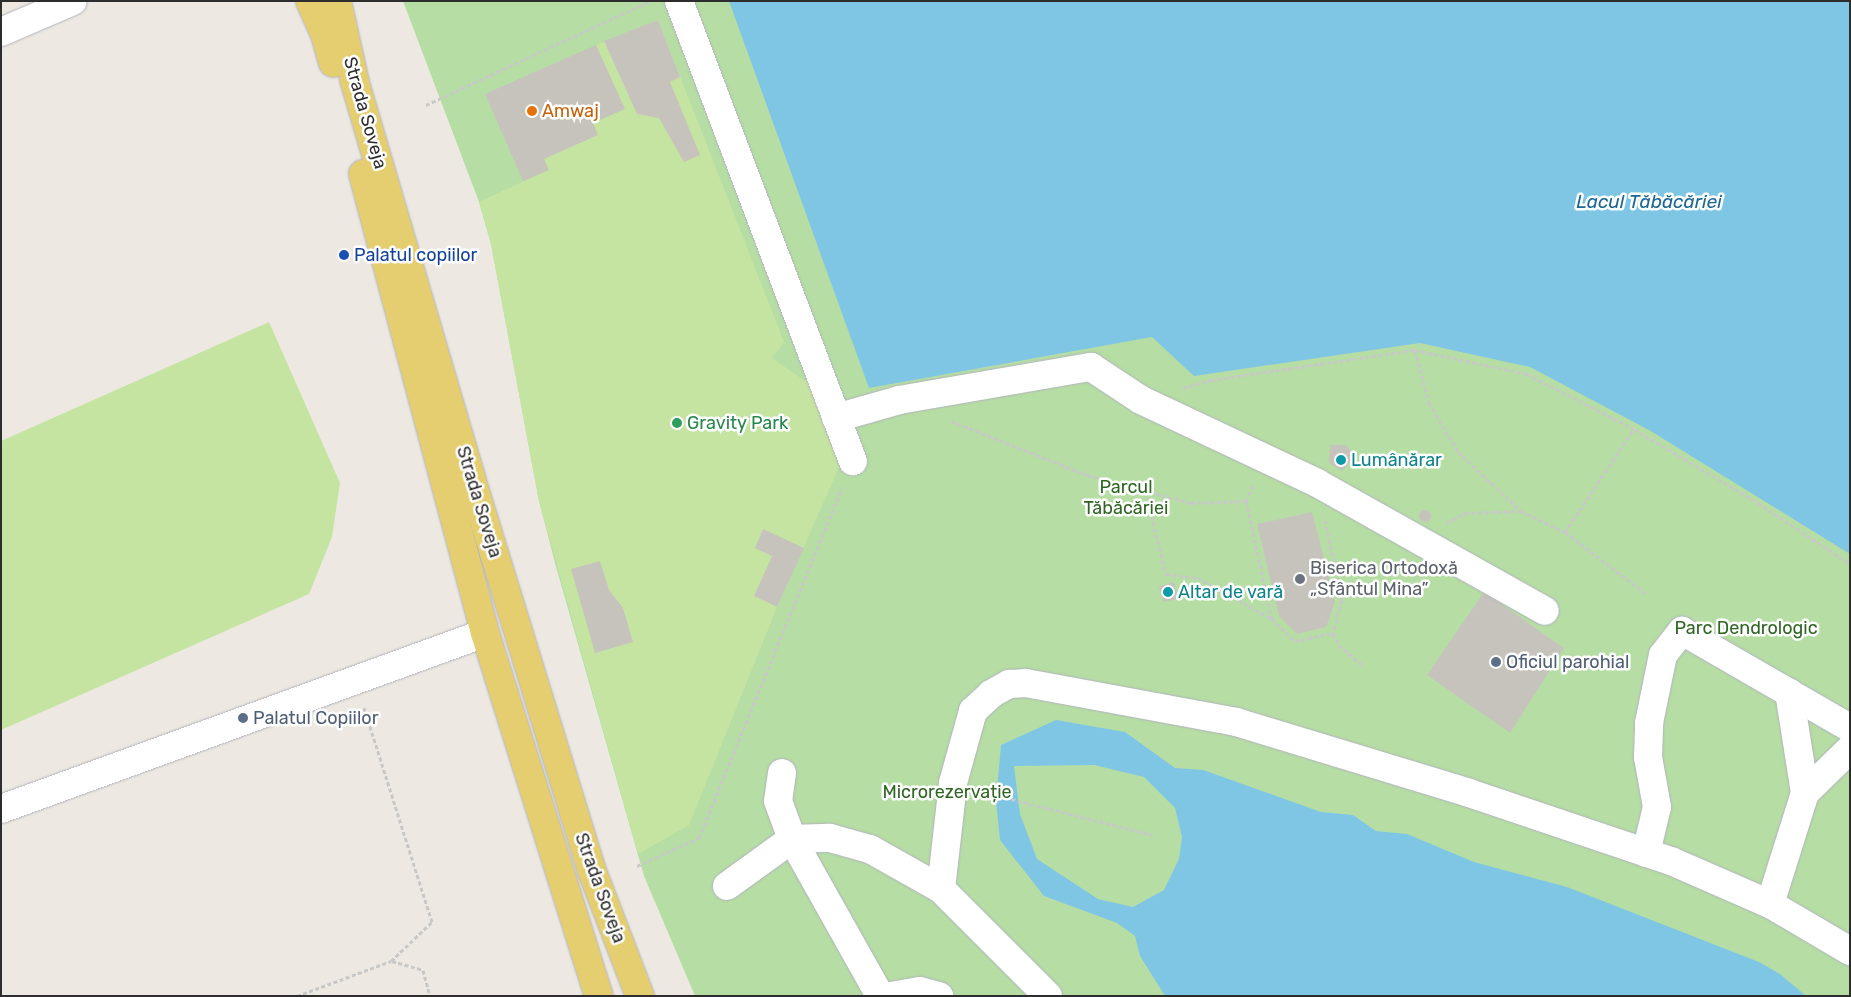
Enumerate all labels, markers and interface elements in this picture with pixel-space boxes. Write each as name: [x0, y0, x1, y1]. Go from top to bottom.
street label: Strada Soveja: [339, 55, 391, 171]
place label: Amwaj: [542, 100, 599, 122]
marker: Amwaj: [526, 105, 538, 117]
water label: Lacul Tăbăcăriei: [1576, 191, 1722, 213]
place label: Palatul copiilor: [354, 244, 477, 266]
marker: Palatul copiilor: [338, 249, 350, 261]
place label: Gravity Park: [687, 412, 789, 434]
marker: Gravity Park: [671, 417, 683, 429]
street label: Strada Soveja: [452, 444, 506, 560]
place label: Lumânărar: [1351, 449, 1442, 471]
marker: Lumânărar: [1335, 454, 1347, 466]
park label: Parcul Tăbăcăriei: [1084, 477, 1168, 520]
place label: Biserica Ortodoxă „Sfântul Mina”: [1310, 558, 1458, 600]
marker: Biserica Ortodoxă „Sfântul Mina”: [1294, 573, 1306, 585]
place label: Altar de vară: [1178, 581, 1284, 603]
marker: Altar de vară: [1162, 586, 1174, 598]
park label: Parc Dendrologic: [1674, 617, 1818, 639]
place label: Oficiul parohial: [1506, 651, 1629, 673]
marker: Oficiul parohial: [1490, 656, 1502, 668]
place label: Palatul Copiilor: [253, 707, 379, 729]
marker: Palatul Copiilor: [237, 712, 249, 724]
park label: Microrezervație: [882, 781, 1012, 803]
street label: Strada Soveja: [570, 830, 630, 946]

